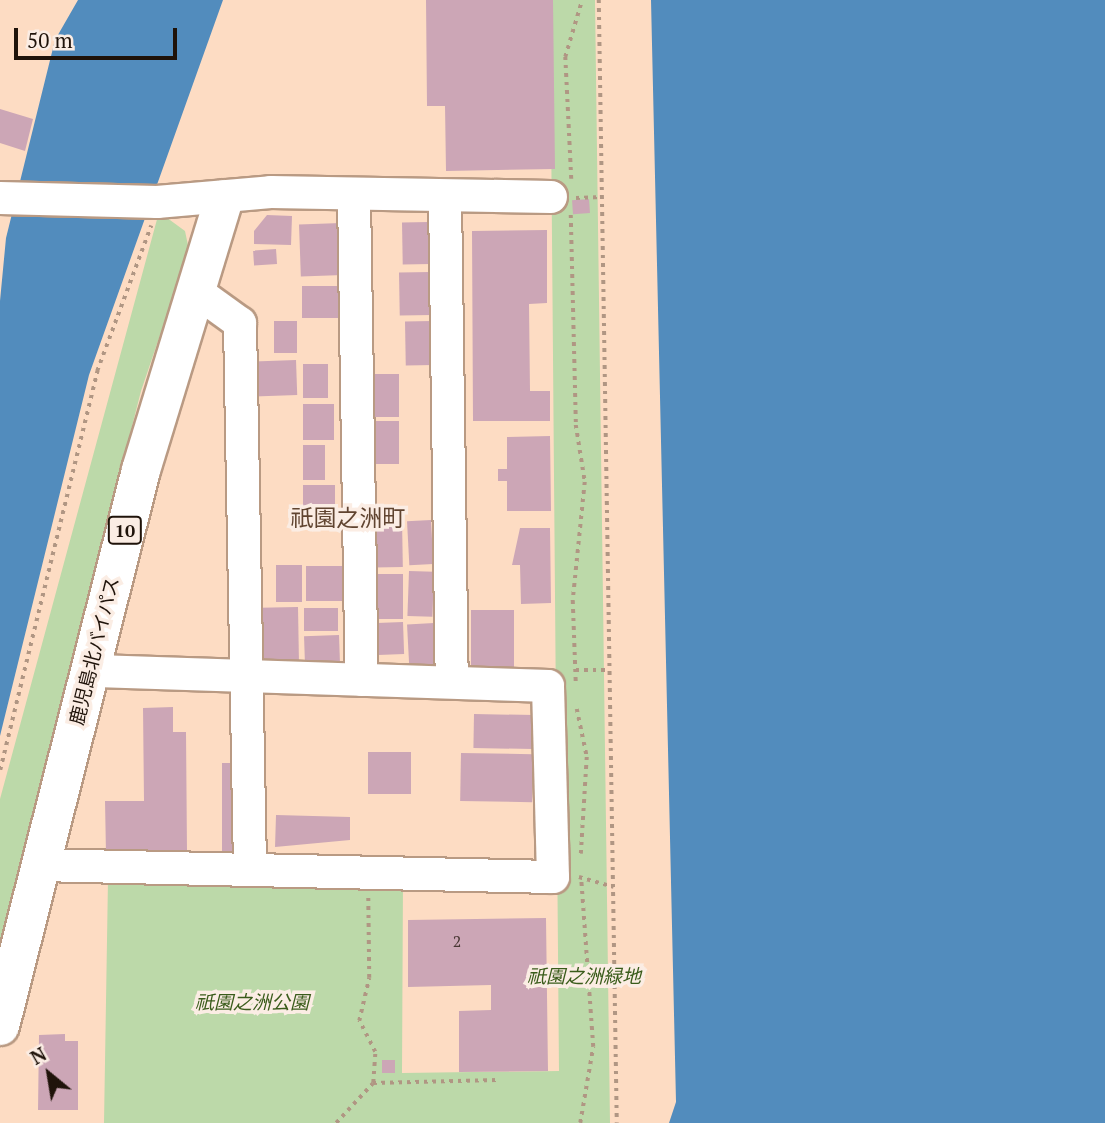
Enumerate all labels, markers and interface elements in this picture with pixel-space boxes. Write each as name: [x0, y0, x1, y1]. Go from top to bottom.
scale bar: [18, 14, 180, 58]
text: 50 m: [27, 26, 73, 54]
district label: 祇園之洲町: [291, 504, 405, 532]
road number: 10: [108, 516, 142, 544]
street label: 鹿児島北バイパス: [65, 574, 123, 728]
house number: 2: [453, 931, 461, 951]
park label: 祇園之洲緑地: [527, 965, 641, 987]
park label: 祇園之洲公園: [195, 991, 309, 1013]
north arrow: [14, 1039, 84, 1109]
text: N: [26, 1041, 51, 1070]

